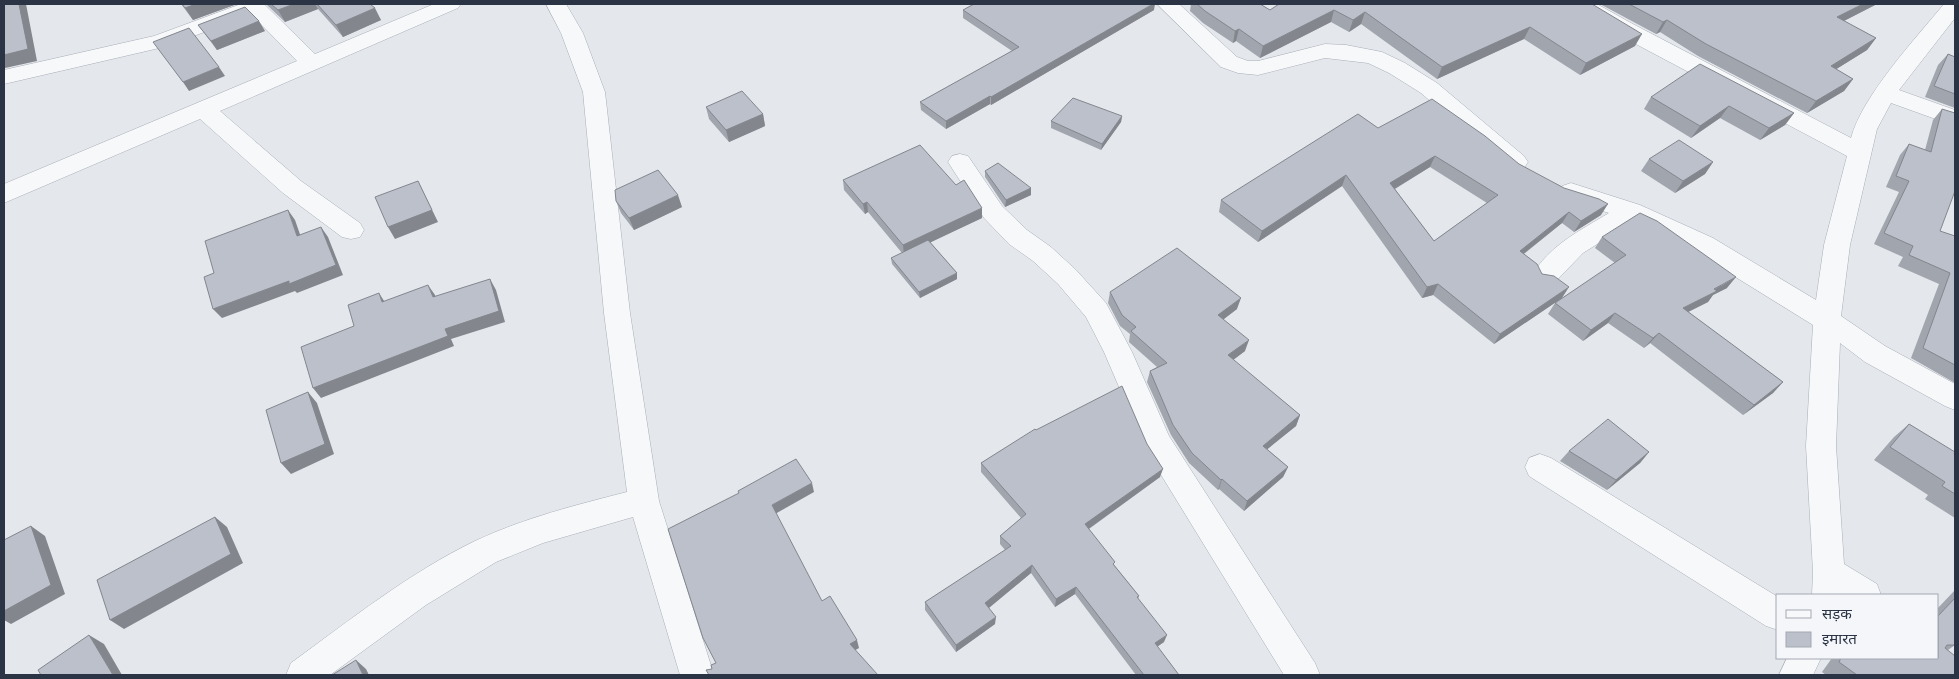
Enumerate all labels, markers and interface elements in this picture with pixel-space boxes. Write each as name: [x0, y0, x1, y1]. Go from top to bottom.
legend: [1776, 594, 1939, 659]
text: सड़क: [1822, 604, 1852, 624]
text: इमारत: [1822, 629, 1857, 649]

